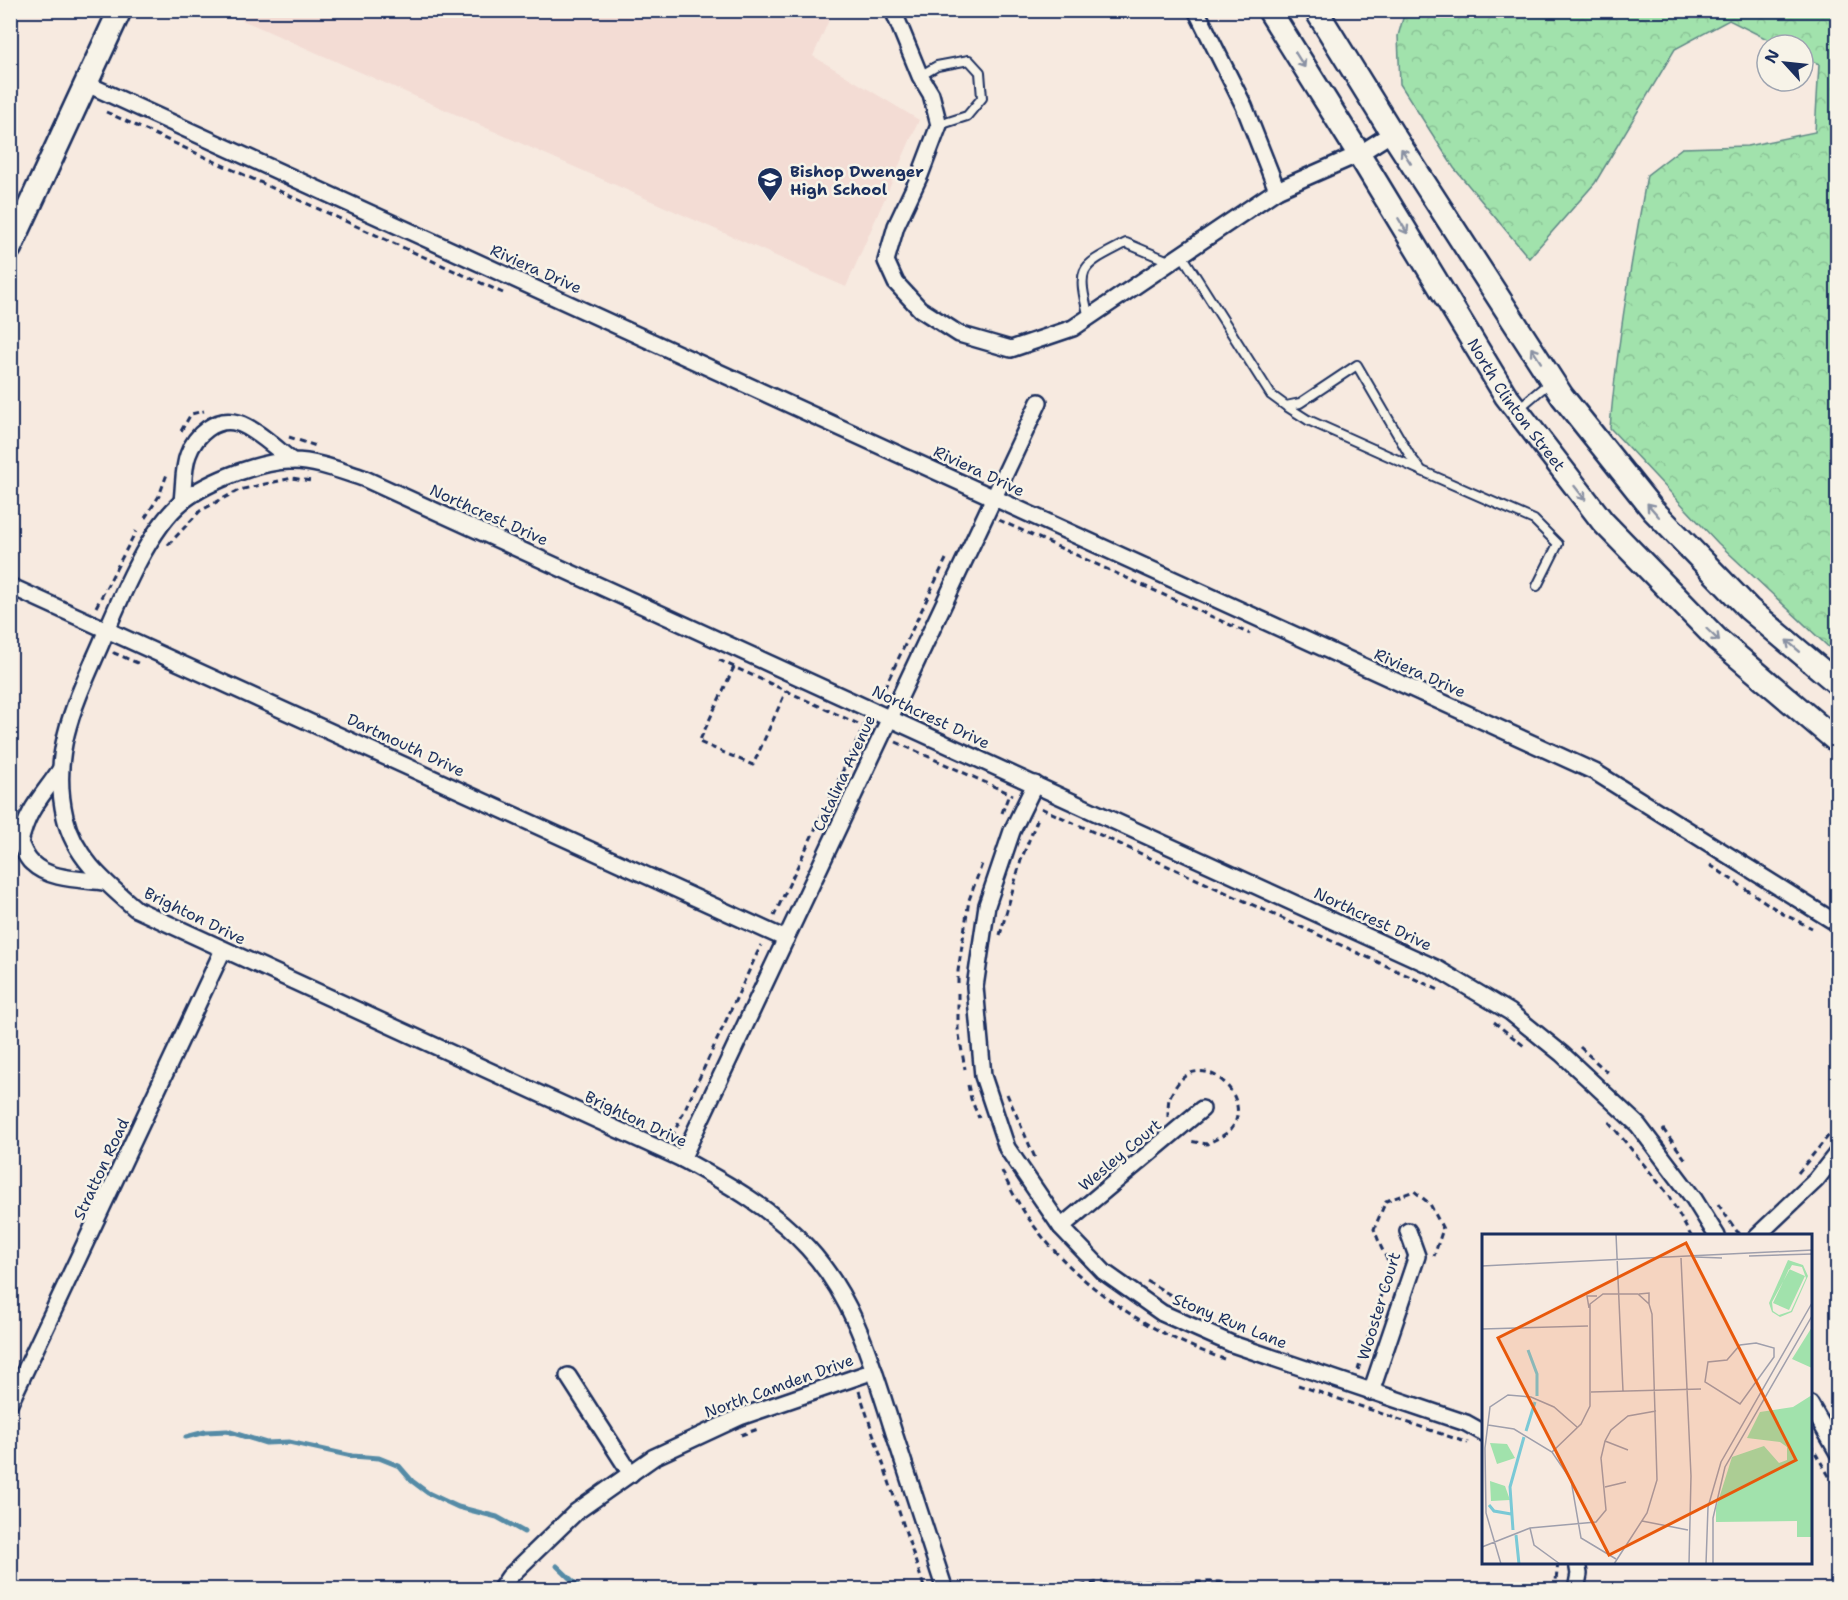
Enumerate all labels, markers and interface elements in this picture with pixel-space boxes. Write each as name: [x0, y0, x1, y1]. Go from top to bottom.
north arrow: [1755, 33, 1815, 93]
text: N: [1760, 46, 1784, 67]
one-way arrow: [1295, 51, 1307, 68]
one-way arrow: [1400, 148, 1412, 165]
place label: Bishop Dwenger High School: [790, 161, 924, 200]
school or university icon: Bishop Dwenger High School: [755, 165, 785, 203]
one-way arrow: [1397, 217, 1409, 234]
street label: Riviera Drive: [487, 239, 585, 299]
street label: North Clinton Street: [1463, 334, 1570, 475]
one-way arrow: [1529, 346, 1542, 363]
street label: Riviera Drive: [930, 441, 1028, 501]
street label: Northcrest Drive: [426, 479, 552, 551]
one-way arrow: [1574, 484, 1587, 500]
one-way arrow: [1647, 502, 1660, 518]
one-way arrow: [1706, 628, 1721, 642]
one-way arrow: [1786, 639, 1801, 653]
street label: Riviera Drive: [1371, 643, 1469, 703]
street label: Northcrest Drive: [869, 681, 993, 753]
street label: Dartmouth Drive: [344, 708, 468, 782]
street label: Catalina Avenue: [808, 711, 880, 835]
street label: Brighton Drive: [141, 882, 249, 950]
street label: Northcrest Drive: [1311, 883, 1435, 955]
street label: Brighton Drive: [581, 1086, 691, 1152]
street label: Wesley Court: [1074, 1114, 1166, 1196]
street label: Stratton Road: [68, 1115, 134, 1223]
inset map: [1482, 1234, 1812, 1564]
street label: Wooster Court: [1353, 1249, 1405, 1363]
street label: Stony Run Lane: [1170, 1288, 1290, 1354]
street label: North Camden Drive: [701, 1349, 857, 1423]

